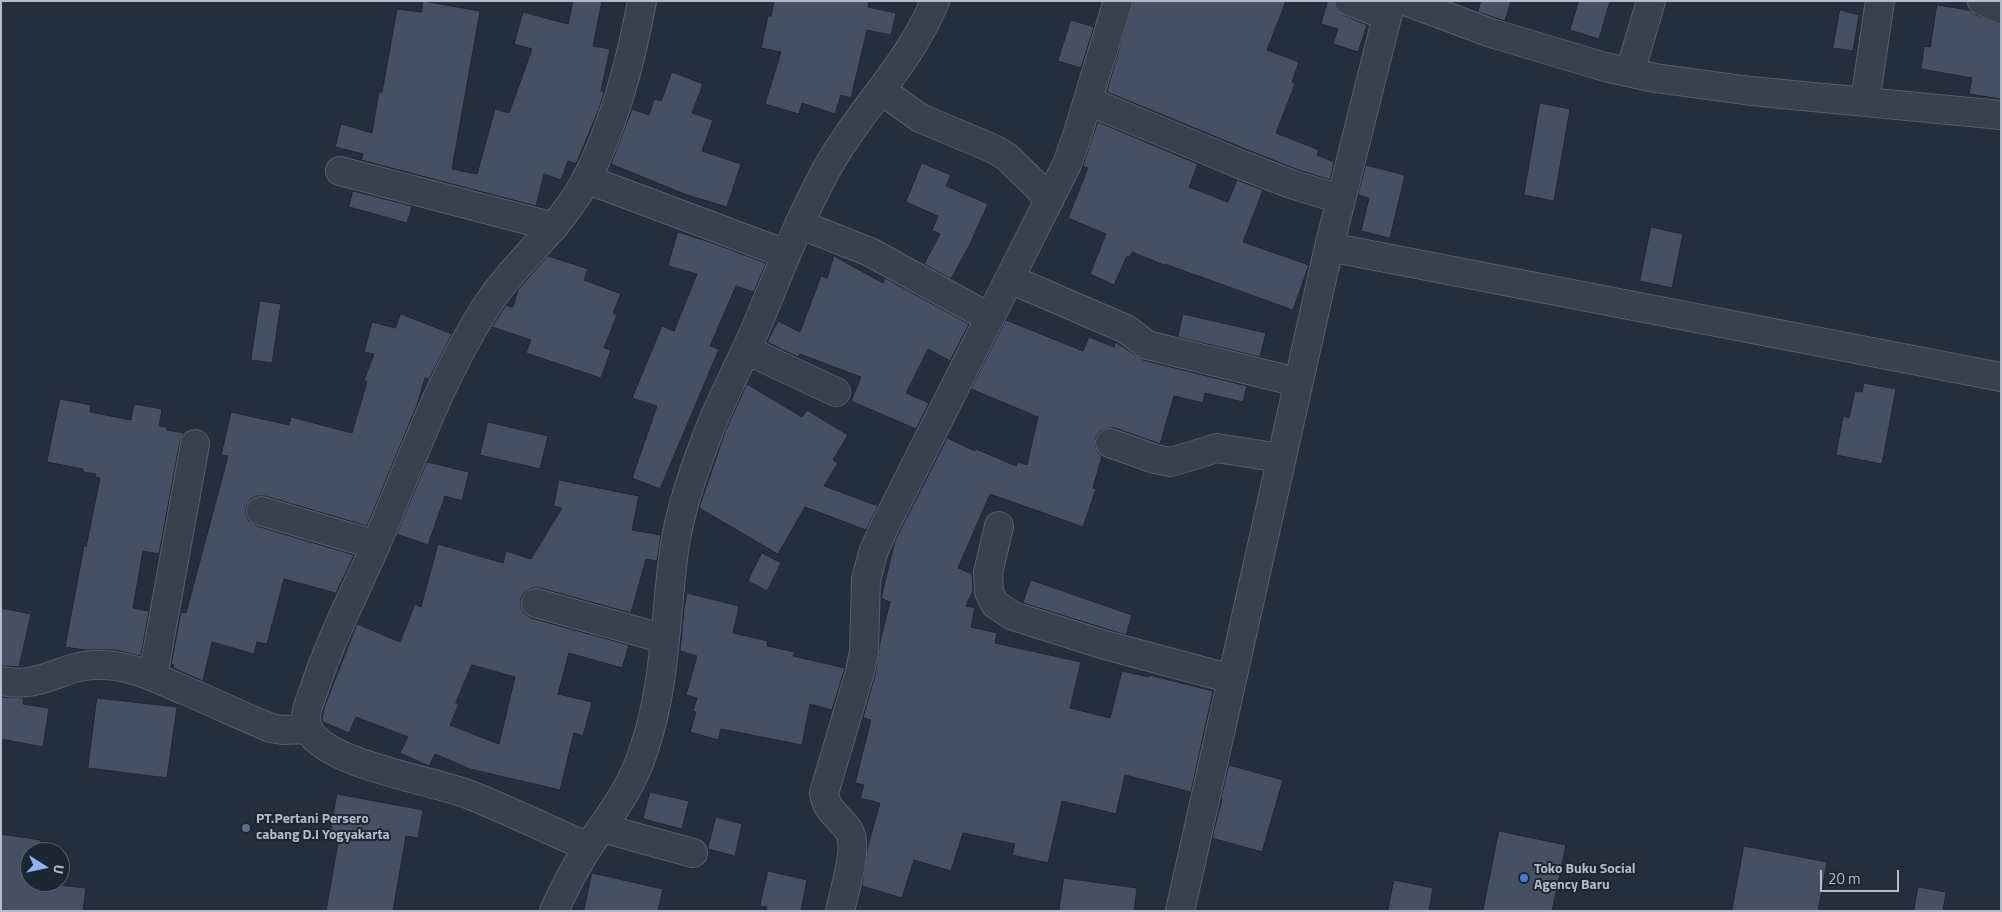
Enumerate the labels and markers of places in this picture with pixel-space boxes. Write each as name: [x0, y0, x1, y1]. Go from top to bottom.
place label: PT.Pertani Persero cabang D.I Yogyakarta: [256, 812, 390, 844]
marker: PT.Pertani Persero cabang D.I Yogyakarta: [240, 822, 252, 834]
place label: Toko Buku Social Agency Baru: [1534, 862, 1636, 894]
marker: Toko Buku Social Agency Baru: [1518, 872, 1530, 884]

